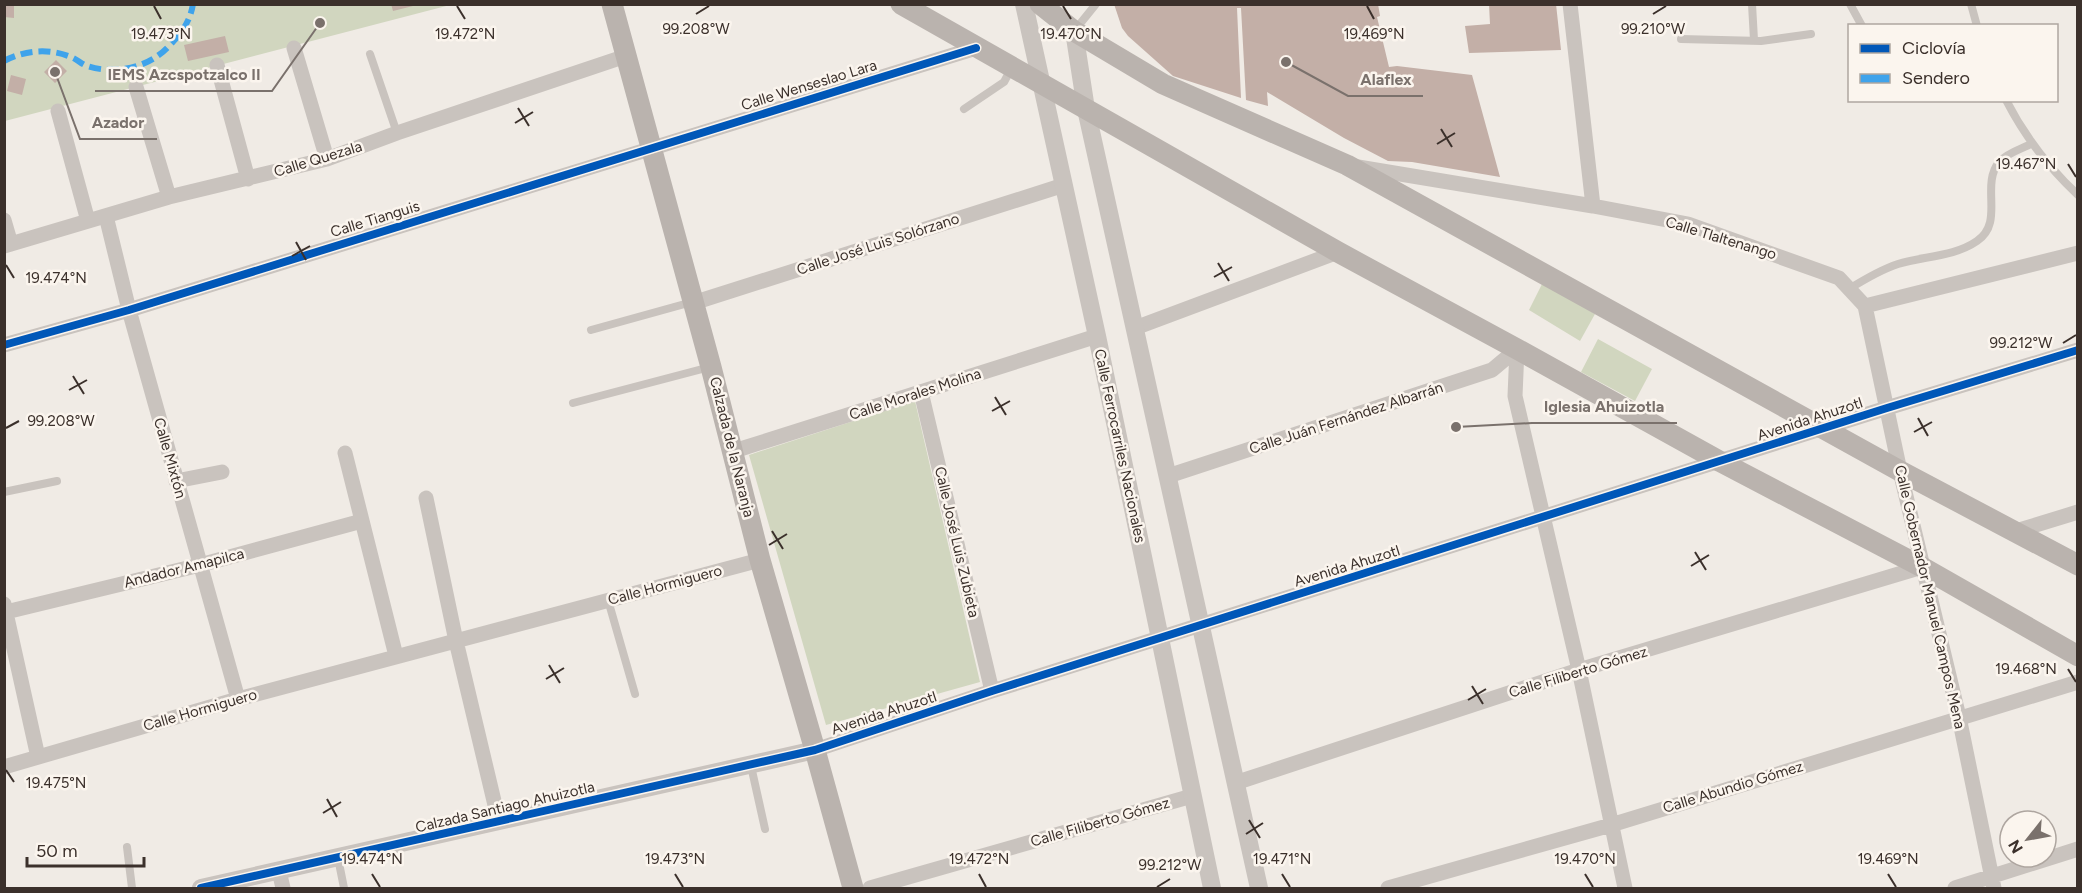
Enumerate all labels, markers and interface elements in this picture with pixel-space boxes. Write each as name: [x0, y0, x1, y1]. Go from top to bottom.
text: 99.208°W: [662, 20, 730, 38]
text: 99.210°W: [1621, 20, 1686, 38]
legend: [1848, 24, 2058, 102]
text: 19.473°N: [131, 25, 191, 43]
text: 19.472°N: [435, 25, 495, 43]
text: 19.470°N: [1040, 25, 1102, 43]
text: 19.469°N: [1343, 25, 1405, 43]
text: Ciclovía: [1902, 37, 1966, 59]
street label: Calle Wenseslao Lara: [739, 56, 879, 114]
callout: IEMS Azcspotzalco II: [95, 57, 272, 91]
callout: Alaflex: [1348, 62, 1423, 96]
text: IEMS Azcspotzalco II: [107, 65, 261, 84]
text: Sendero: [1902, 67, 1970, 89]
text: Alaflex: [1360, 70, 1412, 89]
callout: Azador: [80, 105, 157, 139]
text: Azador: [92, 113, 144, 132]
street label: Calle Quezala: [272, 137, 364, 181]
text: 19.467°N: [1996, 155, 2056, 173]
street label: Calle Tianguis: [328, 197, 422, 241]
street label: Calle José Luis Solórzano: [795, 209, 962, 279]
street label: Calle Tlaltenango: [1663, 213, 1779, 264]
text: 19.474°N: [25, 269, 87, 287]
text: 99.212°W: [1989, 334, 2053, 352]
street label: Calle Ferrocarriles Nacionales: [1091, 347, 1149, 545]
street label: Calle Morales Molina: [847, 364, 983, 424]
street label: Calzada de la Naranja: [706, 375, 758, 519]
street label: Calle Juán Fernández Albarrán: [1247, 378, 1445, 458]
callout: Iglesia Ahuizotla: [1532, 389, 1677, 423]
street label: Avenida Ahuzotl: [1755, 393, 1865, 445]
text: Iglesia Ahuizotla: [1544, 397, 1664, 416]
text: 99.208°W: [27, 412, 95, 430]
street label: Calle Mixtón: [150, 416, 190, 500]
street label: Calle Gobernador Manuel Campos Mena: [1891, 463, 1969, 731]
street label: Calle José Luis Zubieta: [931, 465, 983, 619]
street label: Avenida Ahuzotl: [1292, 541, 1402, 591]
street label: Andador Amapilca: [122, 544, 246, 592]
street label: Calle Hormiguero: [606, 561, 724, 609]
street label: Calle Filiberto Gómez: [1507, 642, 1649, 702]
text: 19.468°N: [1995, 660, 2057, 678]
street label: Calle Hormiguero: [141, 685, 259, 735]
street label: Avenida Ahuzotl: [829, 687, 939, 739]
street label: Calle Abundio Gómez: [1661, 757, 1805, 817]
text: 19.475°N: [26, 774, 86, 792]
street label: Calzada Santiago Ahuizotla: [414, 778, 596, 836]
street label: Calle Filiberto Gómez: [1028, 794, 1172, 850]
north arrow: [1998, 809, 2058, 869]
scale bar: [27, 830, 144, 868]
text: N: [2004, 836, 2027, 857]
text: 50 m: [36, 840, 78, 862]
text: 19.474°N: [341, 850, 403, 868]
text: 19.473°N: [645, 850, 705, 868]
text: 19.472°N: [949, 850, 1009, 868]
text: 19.471°N: [1253, 850, 1311, 868]
text: 19.470°N: [1554, 850, 1616, 868]
text: 19.469°N: [1857, 850, 1919, 868]
text: 99.212°W: [1138, 856, 1202, 874]

